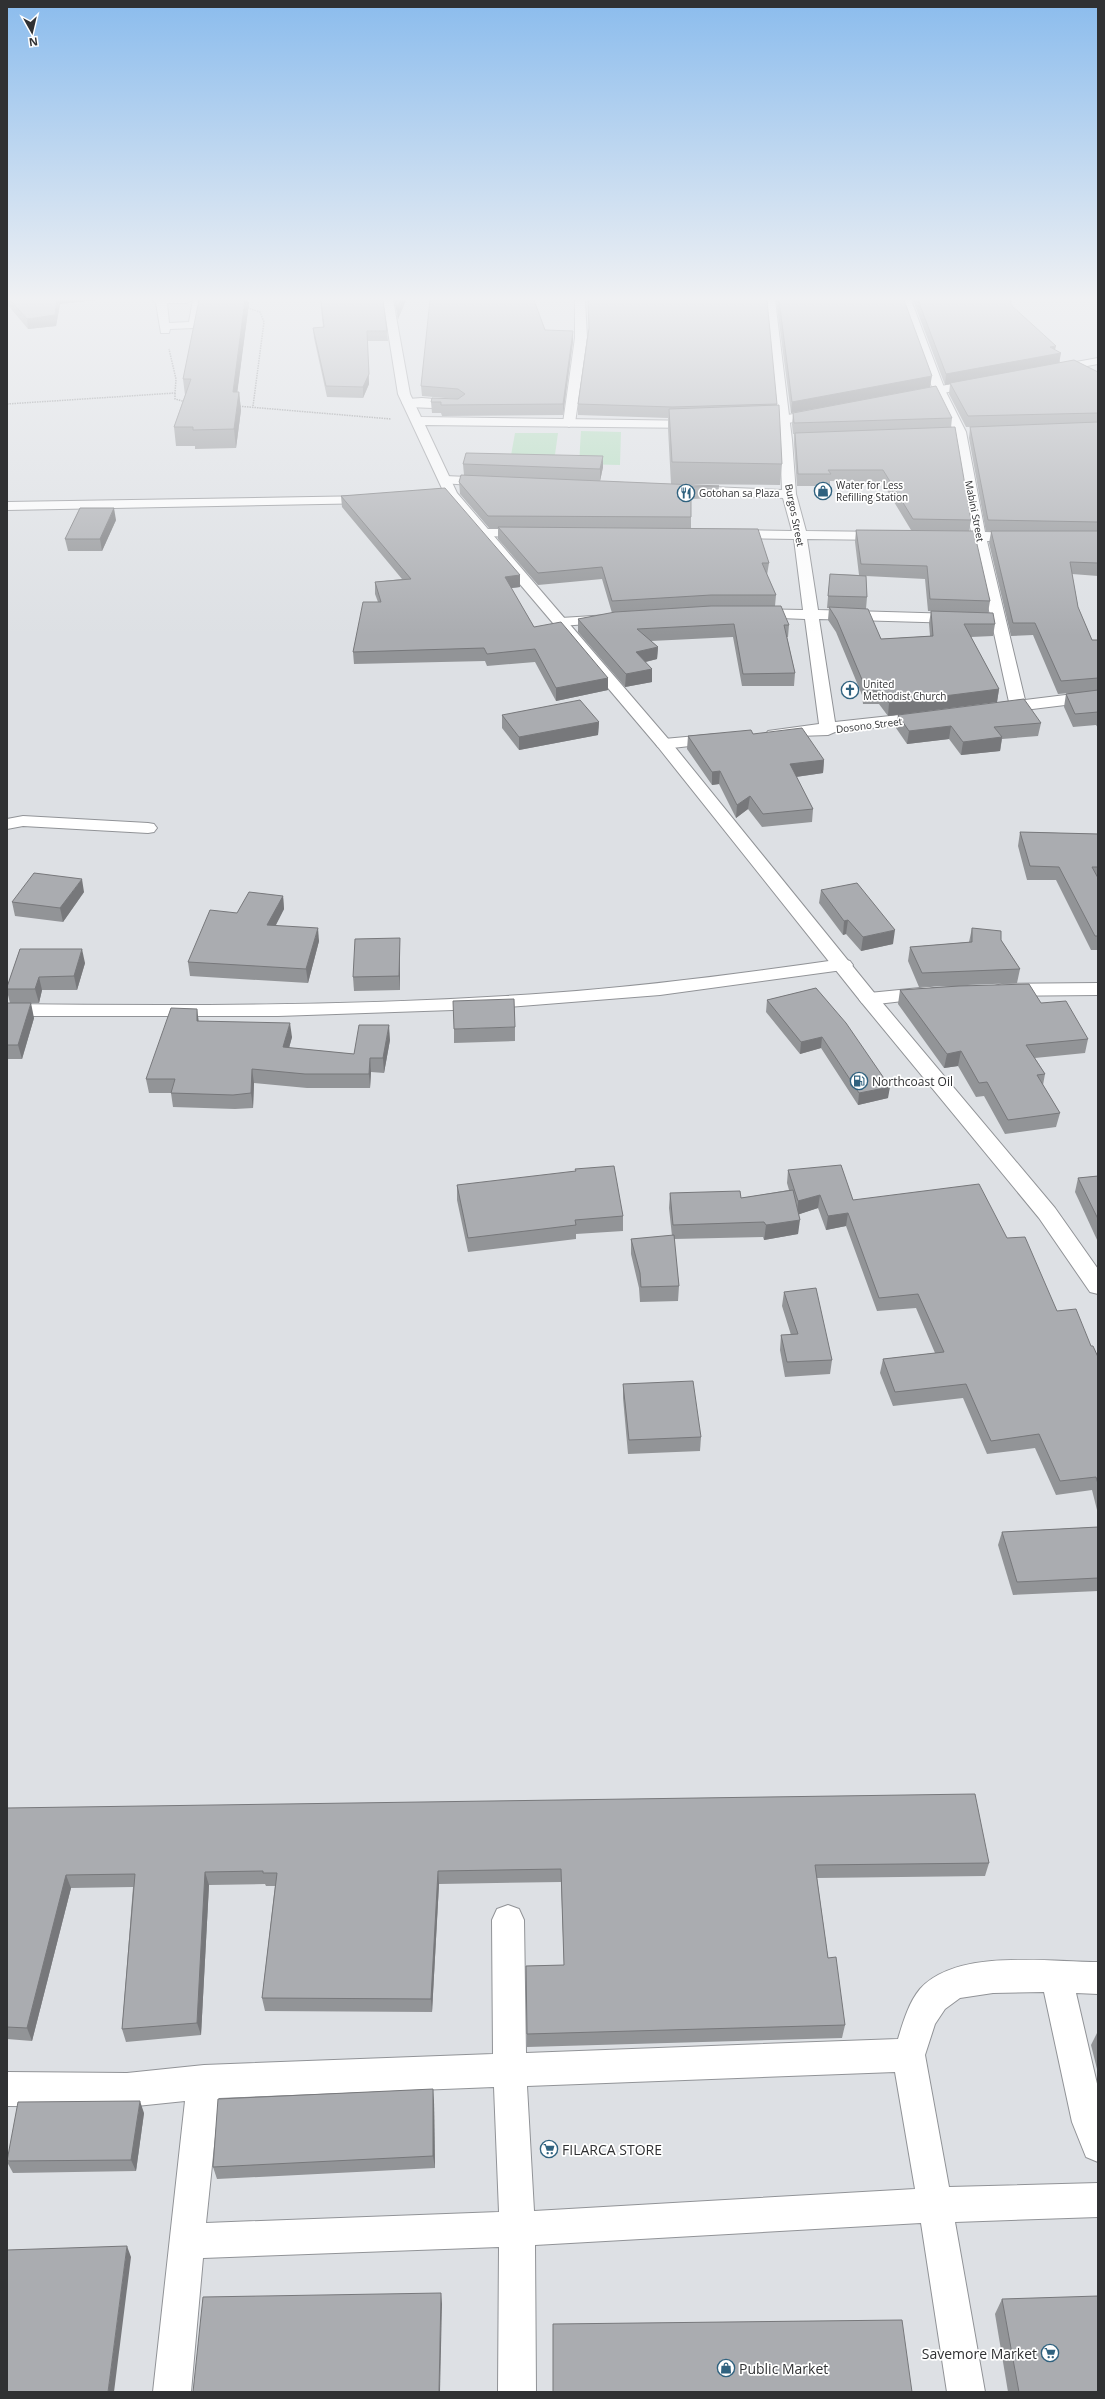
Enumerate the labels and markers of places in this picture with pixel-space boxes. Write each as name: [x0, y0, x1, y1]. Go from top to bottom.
place label: Water for Less Refilling Station: [836, 478, 908, 504]
shop icon: Water for Less Refilling Station: [813, 481, 833, 501]
restaurant icon: Gotohan sa Plaza: [676, 483, 696, 503]
place label: Gotohan sa Plaza: [699, 486, 780, 500]
place label: United Methodist Church: [863, 677, 946, 703]
church icon: United Methodist Church: [840, 680, 860, 700]
fuel station icon: Northcoast Oil: [849, 1071, 869, 1091]
place label: Northcoast Oil: [872, 1073, 953, 1090]
supermarket icon: FILARCA STORE: [539, 2139, 559, 2159]
place label: FILARCA STORE: [562, 2140, 662, 2159]
supermarket icon: Savemore Market: [1040, 2343, 1060, 2363]
place label: Savemore Market: [922, 2344, 1037, 2363]
shop icon: Public Market: [716, 2358, 736, 2378]
place label: Public Market: [739, 2359, 828, 2378]

